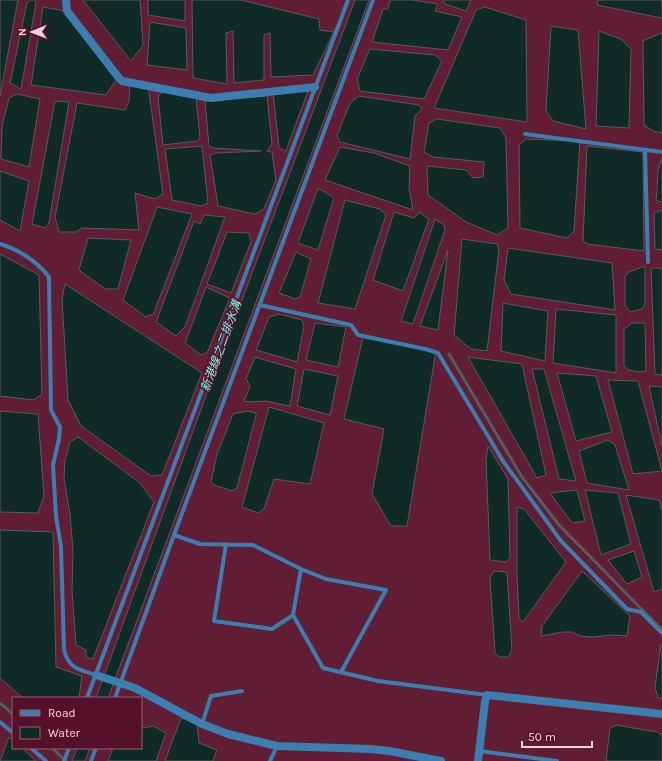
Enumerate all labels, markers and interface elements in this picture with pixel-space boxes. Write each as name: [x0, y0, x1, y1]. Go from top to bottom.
north arrow: [12, 12, 52, 52]
text: N: [16, 28, 29, 36]
water label: 新港線之二排水溝: [198, 297, 245, 394]
legend: [12, 697, 142, 749]
text: Road: [48, 706, 76, 720]
scale bar: [522, 723, 592, 749]
text: Water: [48, 726, 81, 740]
text: 50 m: [528, 730, 556, 744]

